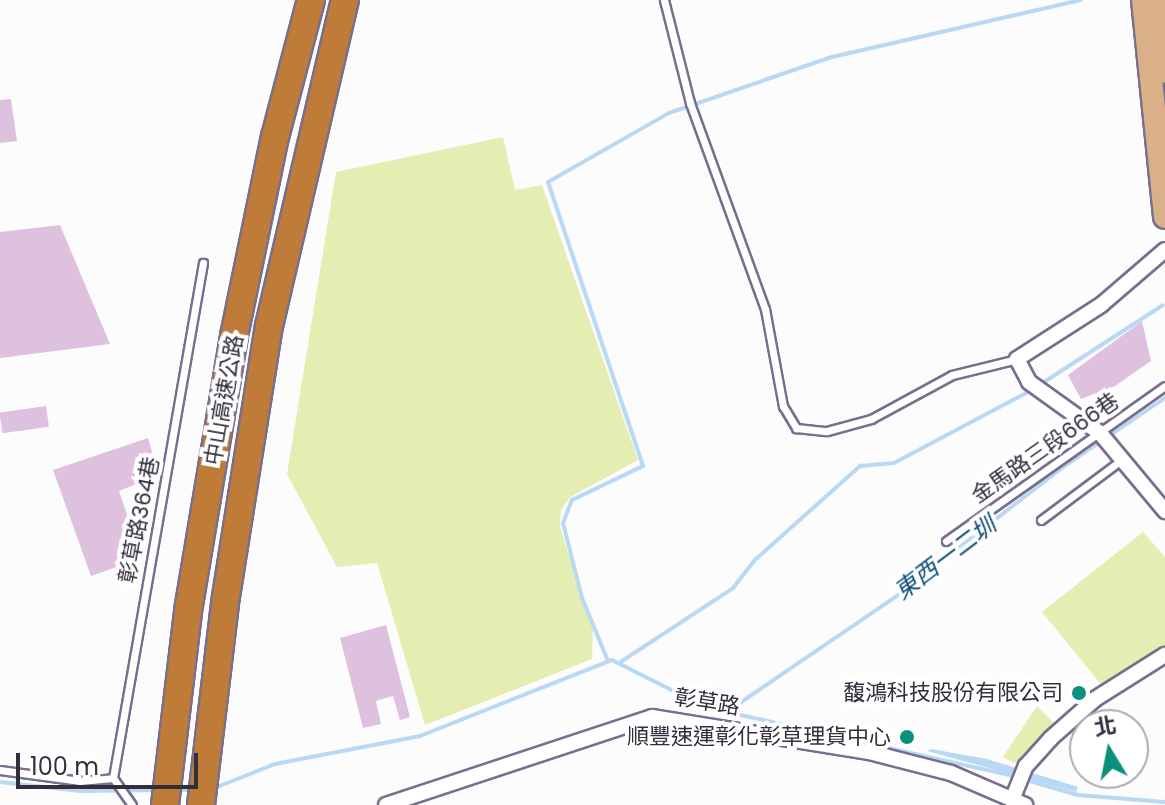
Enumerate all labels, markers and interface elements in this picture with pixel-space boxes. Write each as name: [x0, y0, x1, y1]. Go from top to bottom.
street label: 中山高速公路: [200, 333, 248, 467]
street label: 金馬路三段666巷: [966, 387, 1124, 509]
street label: 彰草路364巷: [114, 454, 164, 586]
water label: 東西一二圳: [888, 510, 1002, 606]
place label: 馥鴻科技股份有限公司: [843, 680, 1063, 706]
street label: 彰草路: [672, 684, 742, 720]
marker: 馥鴻科技股份有限公司: [1070, 684, 1088, 702]
north arrow: [1069, 709, 1149, 789]
text: 北: [1092, 710, 1119, 744]
place label: 順豐速運彰化彰草理貨中心: [627, 724, 891, 750]
marker: 順豐速運彰化彰草理貨中心: [898, 728, 916, 746]
scale bar: [20, 737, 202, 787]
text: 100 m: [30, 750, 99, 783]

